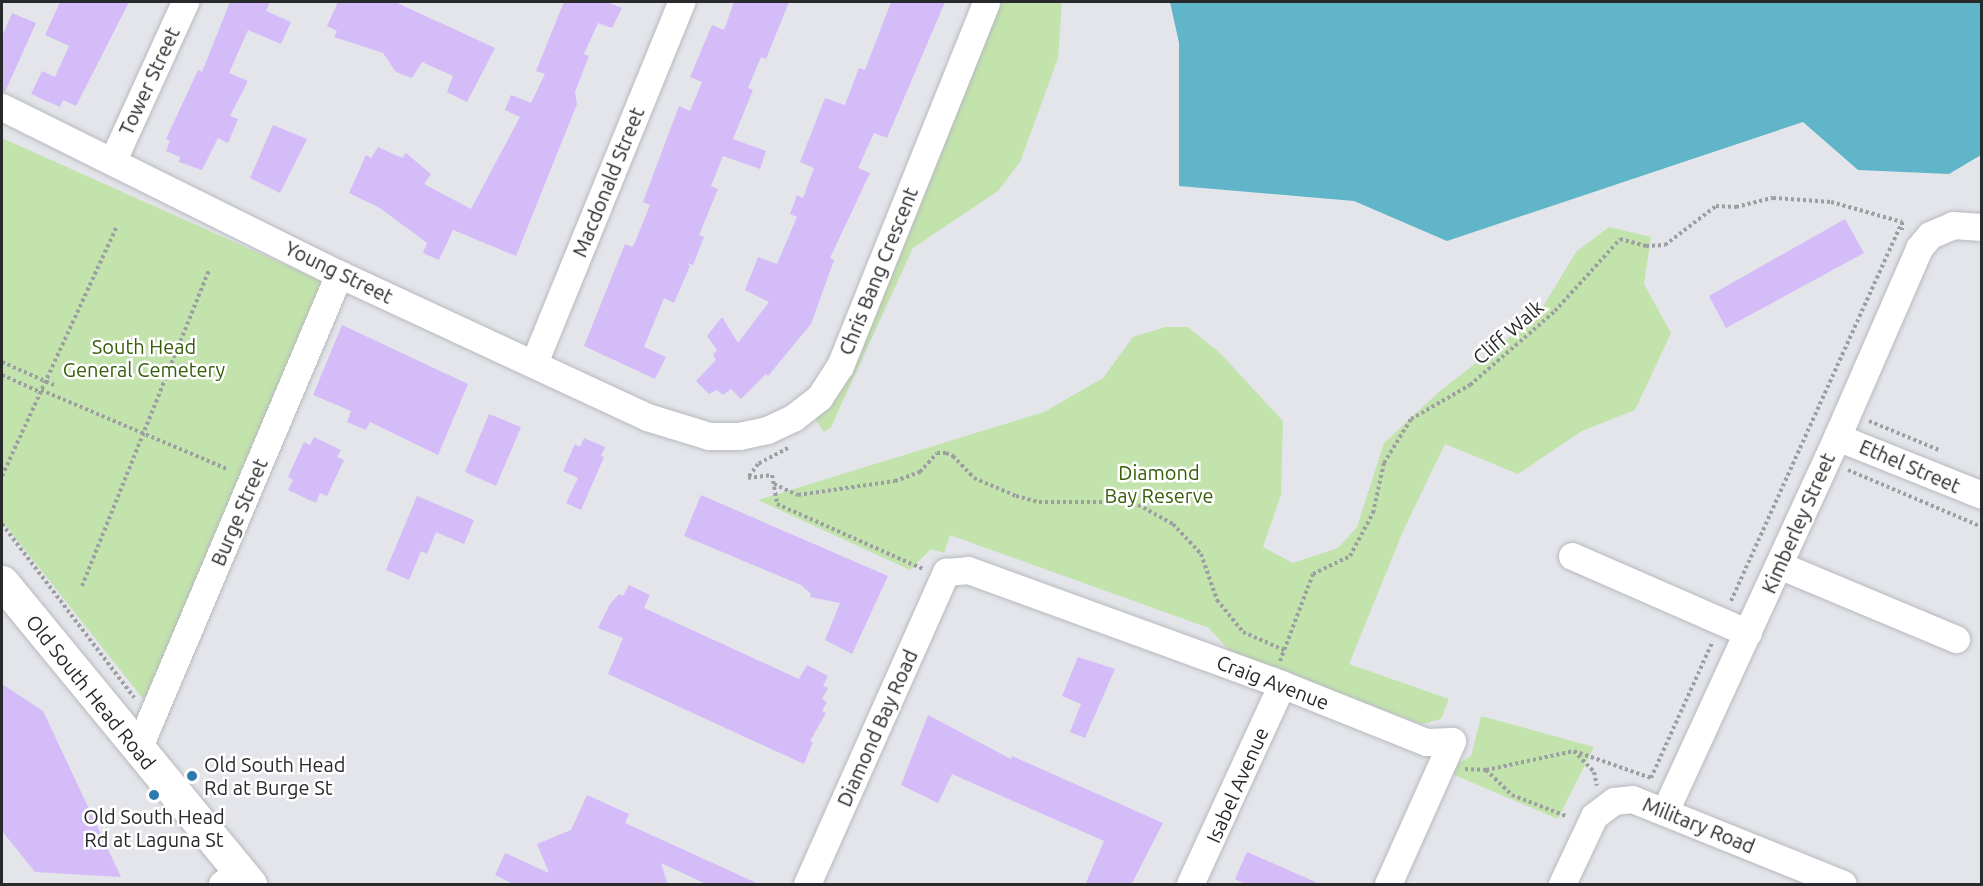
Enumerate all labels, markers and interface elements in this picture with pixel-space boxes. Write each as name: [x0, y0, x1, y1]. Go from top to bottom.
street label: Tower Street: [114, 23, 184, 139]
street label: Macdonald Street: [567, 104, 649, 260]
street label: Chris Bang Crescent: [833, 184, 923, 358]
street label: Young Street: [281, 236, 397, 308]
street label: Cliff Walk: [1468, 295, 1548, 369]
park label: South Head General Cemetery: [63, 335, 225, 382]
street label: Ethel Street: [1856, 434, 1964, 498]
street label: Kimberley Street: [1756, 449, 1840, 597]
street label: Burge Street: [206, 455, 272, 569]
park label: Diamond Bay Reserve: [1104, 460, 1214, 507]
street label: Old South Head Road: [21, 610, 161, 774]
street label: Diamond Bay Road: [832, 646, 922, 810]
street label: Craig Avenue: [1213, 650, 1333, 714]
street label: Isabel Avenue: [1201, 723, 1273, 847]
place label: Old South Head Rd at Burge St: [204, 752, 345, 799]
marker: Old South Head Rd at Burge St: [185, 769, 199, 783]
marker: Old South Head Rd at Laguna St: [147, 788, 161, 802]
street label: Military Road: [1639, 792, 1759, 858]
place label: Old South Head Rd at Laguna St: [83, 804, 225, 851]

